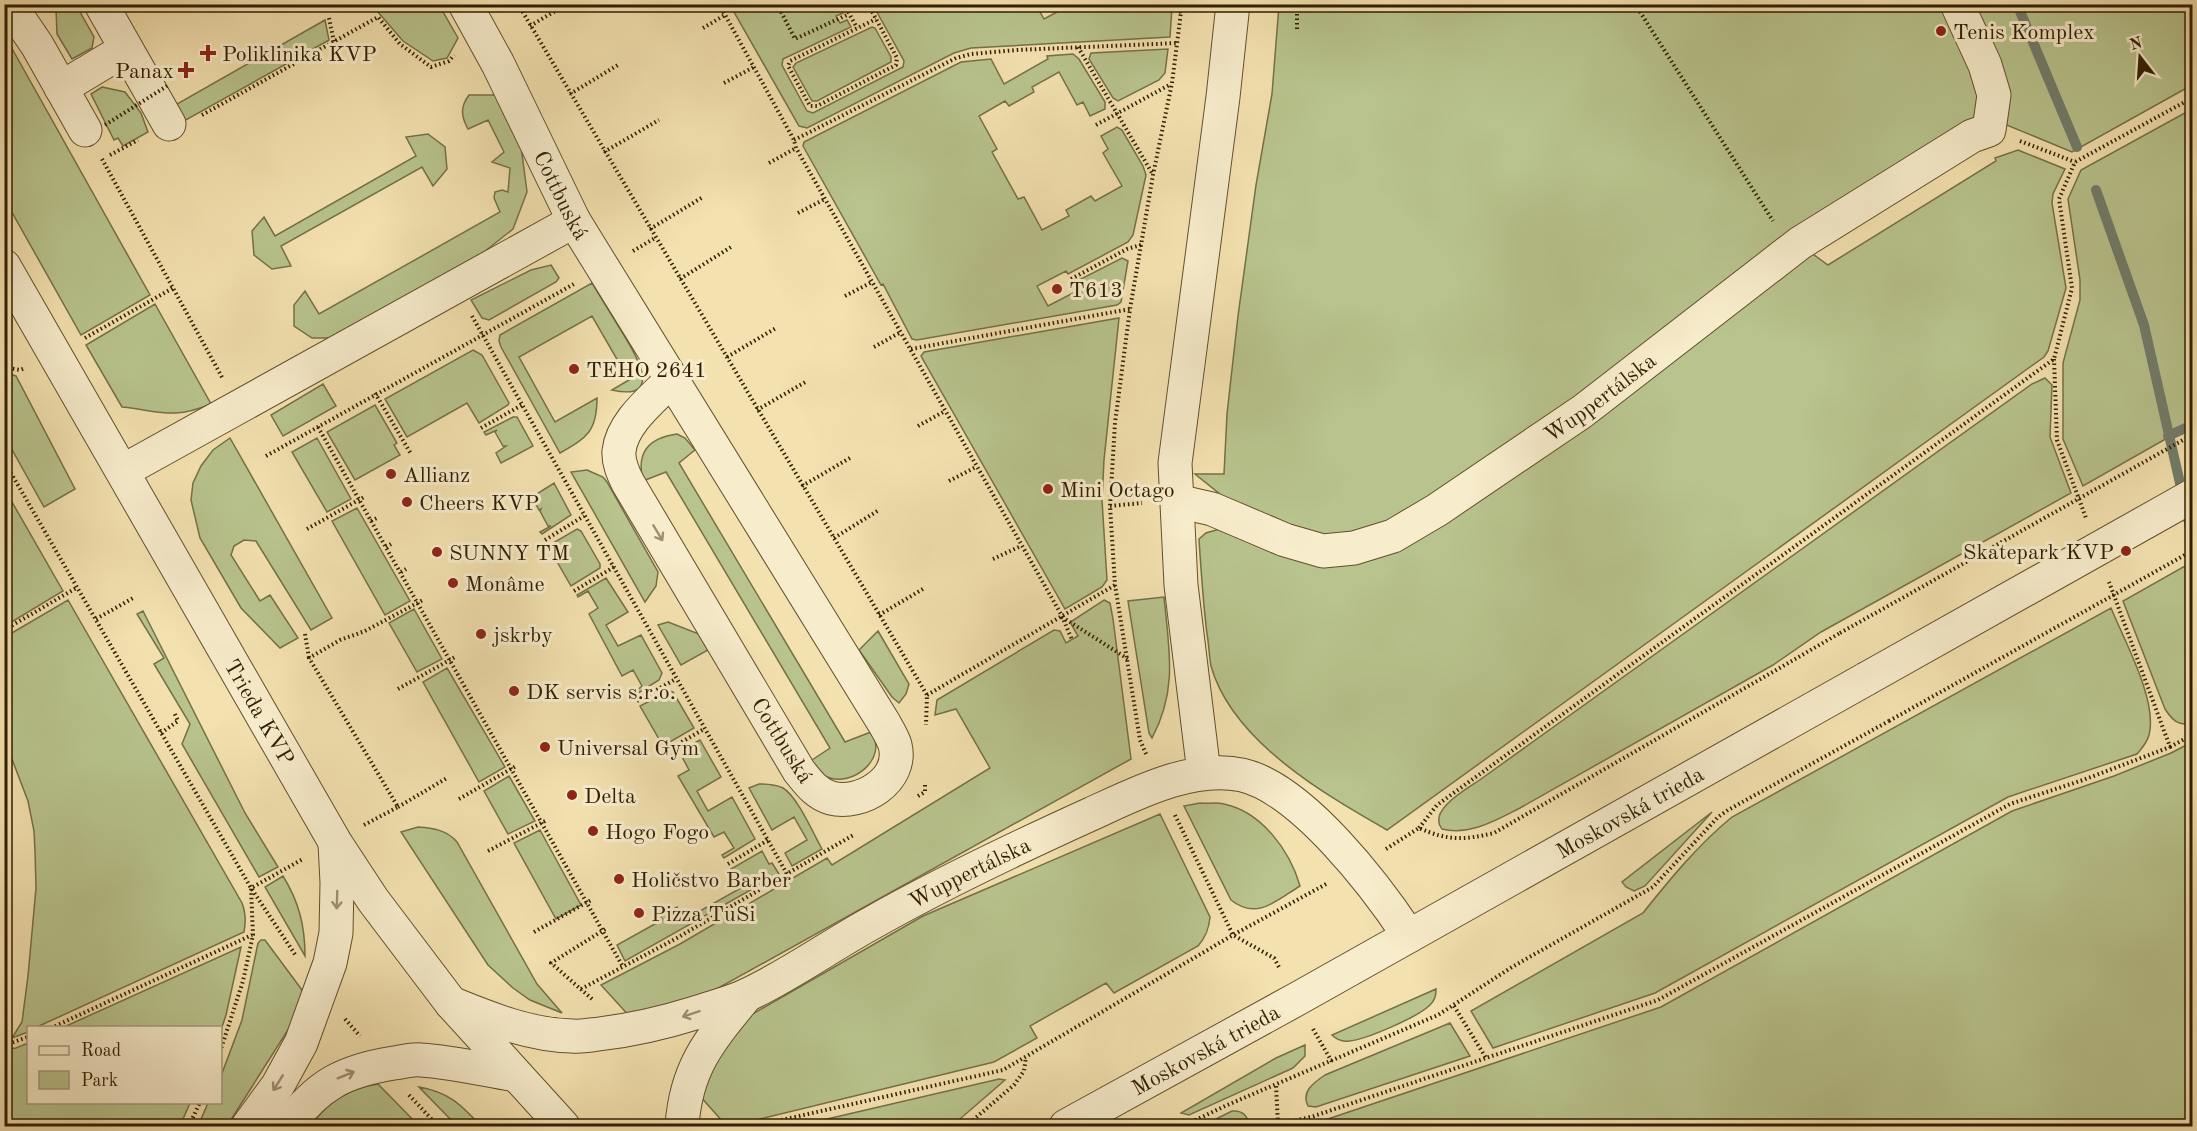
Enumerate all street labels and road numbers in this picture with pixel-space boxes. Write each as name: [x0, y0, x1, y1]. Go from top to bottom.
street label: Cottbuská: [529, 148, 592, 244]
street label: Wuppertálska: [1541, 350, 1661, 447]
street label: Trieda KVP: [219, 656, 297, 769]
street label: Cottbuská: [747, 695, 816, 788]
street label: Moskovská trieda: [1553, 764, 1708, 864]
street label: Wuppertálska: [906, 834, 1034, 913]
street label: Moskovská trieda: [1129, 1002, 1284, 1101]

